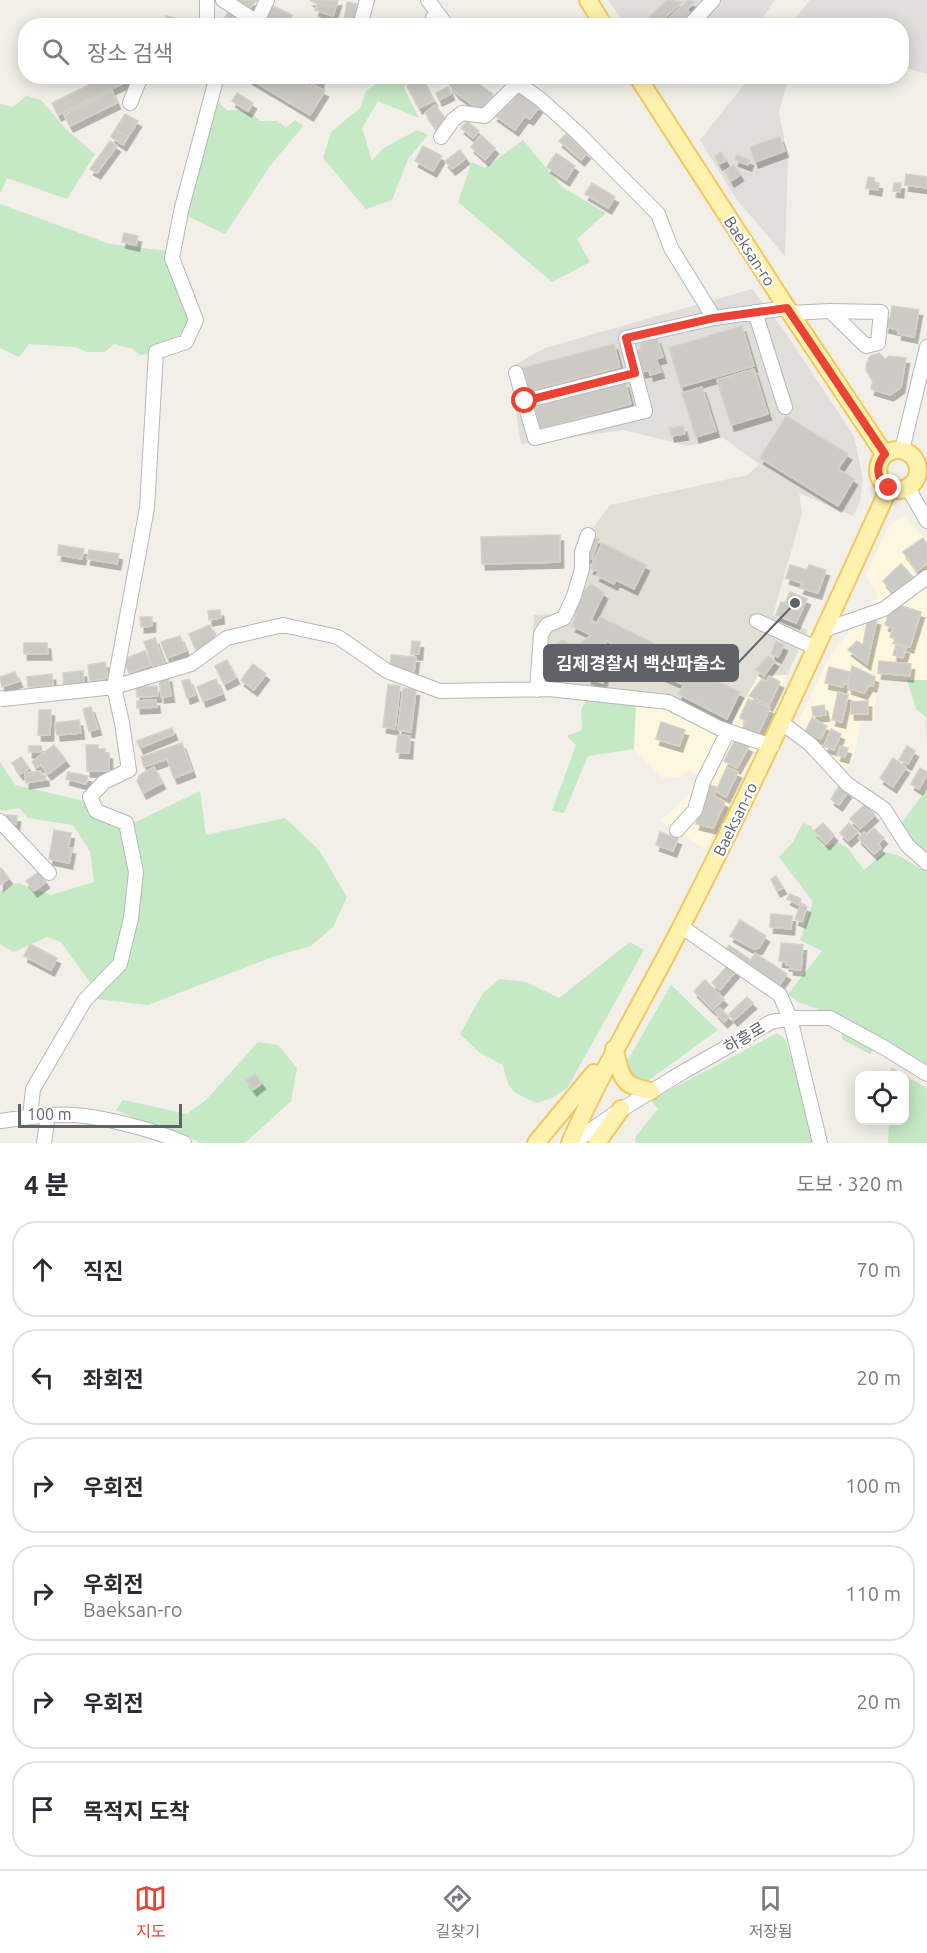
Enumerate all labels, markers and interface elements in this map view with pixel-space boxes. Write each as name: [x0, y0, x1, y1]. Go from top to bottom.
search box: [18, 18, 909, 84]
icon: search: [39, 35, 72, 68]
text: 장소 검색: [87, 40, 173, 65]
street label: Baeksan-ro: [721, 213, 779, 289]
route start: [511, 387, 537, 413]
route end: [875, 474, 901, 500]
callout: 김제경찰서 백산파출소: [544, 645, 738, 681]
text: 김제경찰서 백산파출소: [556, 653, 726, 673]
street label: Baeksan-ro: [709, 779, 761, 859]
street label: 하흥로: [720, 1018, 768, 1056]
map controls: [855, 1071, 909, 1125]
button: locate: [855, 1071, 909, 1125]
scale bar: [18, 1101, 182, 1128]
text: 100 m: [27, 1105, 72, 1123]
text: 4 분: [24, 1170, 69, 1199]
text: 도보 · 320 m: [796, 1172, 903, 1195]
icon: ahead: [26, 1253, 59, 1286]
text: 직진: [83, 1258, 123, 1283]
text: 70 m: [857, 1258, 901, 1281]
icon: left: [26, 1361, 59, 1394]
text: 좌회전: [83, 1366, 144, 1391]
text: 20 m: [857, 1366, 901, 1389]
icon: right: [26, 1469, 59, 1502]
text: 우회전: [83, 1474, 144, 1499]
text: 100 m: [845, 1474, 901, 1497]
text: 우회전: [83, 1571, 144, 1596]
icon: right: [26, 1577, 59, 1610]
text: 110 m: [845, 1582, 901, 1605]
text: Baeksan-ro: [83, 1598, 183, 1621]
icon: right: [26, 1685, 59, 1718]
text: 우회전: [83, 1690, 144, 1715]
text: 20 m: [857, 1690, 901, 1713]
icon: arrive: [26, 1793, 59, 1826]
text: 목적지 도착: [83, 1798, 189, 1823]
tab: 지도: [134, 1882, 167, 1942]
tab: 길찾기: [436, 1882, 480, 1942]
tab: 저장됨: [749, 1882, 793, 1942]

